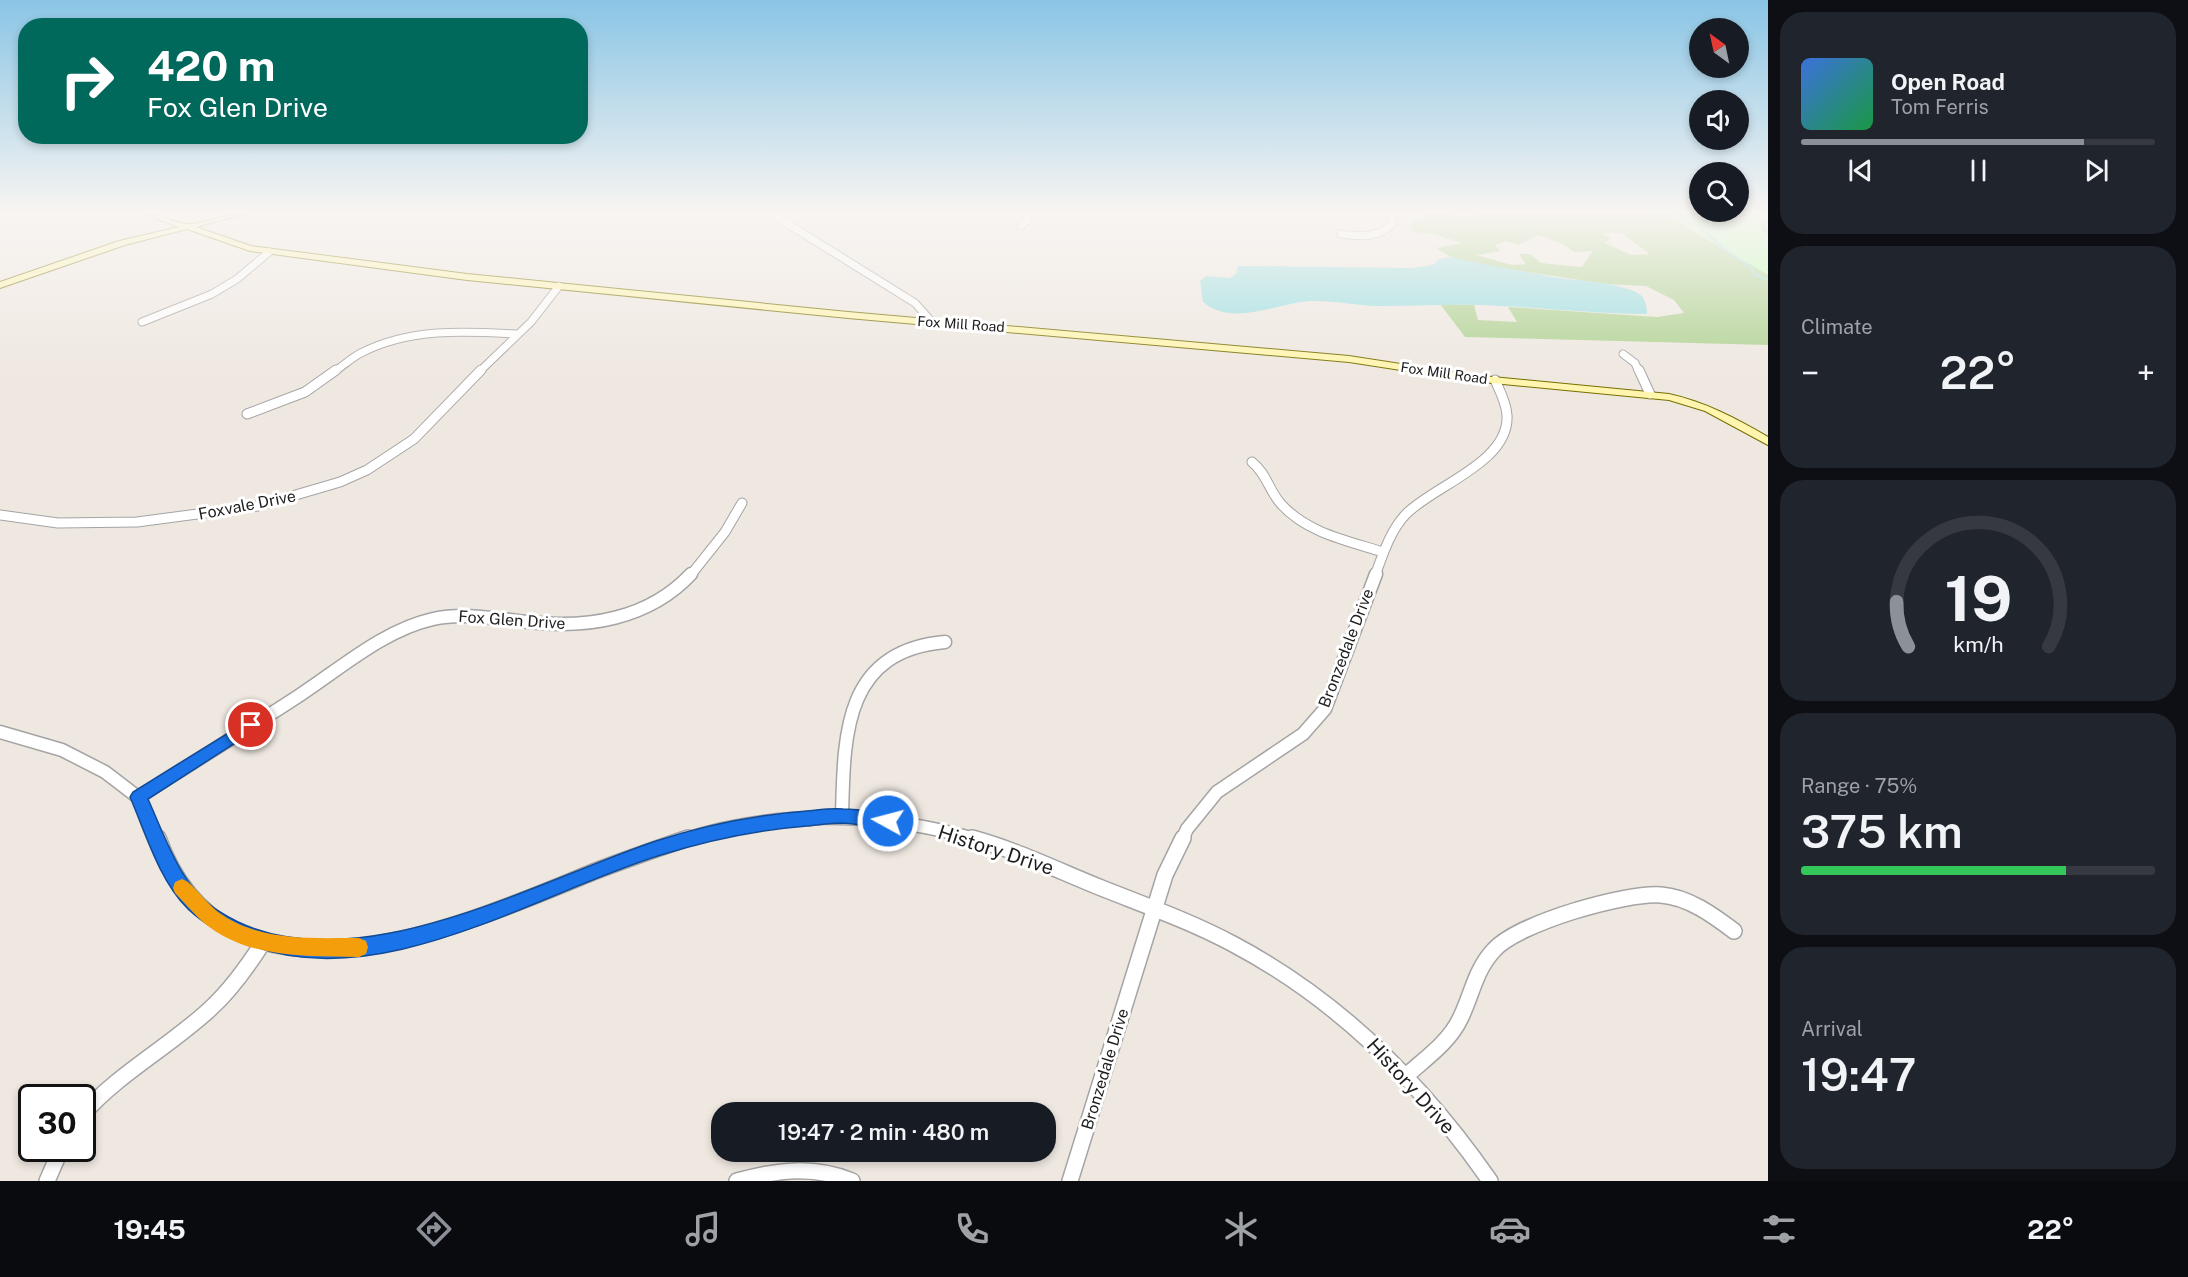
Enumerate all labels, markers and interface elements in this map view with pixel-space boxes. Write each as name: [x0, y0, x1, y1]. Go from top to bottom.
north arrow: [1689, 18, 1749, 78]
map controls: [1689, 18, 1749, 222]
text: 420 m: [147, 41, 275, 90]
icon: right: [48, 42, 126, 120]
text: Open Road: [1891, 69, 2005, 95]
button: sound: [1689, 90, 1749, 150]
text: Fox Glen Drive: [147, 91, 328, 123]
text: Tom Ferris: [1891, 95, 1989, 119]
icon: previous: [1844, 154, 1877, 187]
icon: pause: [1962, 154, 1995, 187]
icon: next: [2080, 154, 2113, 187]
button: search: [1689, 162, 1749, 222]
street label: Fox Mill Road: [917, 313, 1005, 335]
text: Climate: [1801, 315, 1873, 339]
text: 22°: [1940, 346, 2016, 399]
text: −: [1801, 354, 1819, 392]
text: +: [2137, 354, 2155, 392]
street label: Fox Mill Road: [1400, 359, 1488, 387]
street label: Foxvale Drive: [197, 486, 297, 524]
text: 19: [1944, 563, 2012, 636]
street label: Bronzedale Drive: [1315, 586, 1377, 710]
street label: Fox Glen Drive: [458, 607, 566, 633]
text: km/h: [1953, 633, 2003, 658]
pin: [225, 699, 276, 750]
icon: arrive: [234, 708, 267, 741]
text: Range · 75%: [1801, 774, 1917, 798]
position arrow: [856, 789, 920, 853]
text: 375 km: [1801, 805, 1963, 858]
street label: History Drive: [935, 820, 1057, 880]
street label: Bronzedale Drive: [1078, 1006, 1132, 1132]
text: Arrival: [1801, 1017, 1863, 1041]
street label: History Drive: [1362, 1033, 1460, 1139]
text: 19:47: [1801, 1048, 1916, 1101]
speed limit sign: 30: [18, 1084, 96, 1162]
text: 19:47 · 2 min · 480 m: [778, 1119, 989, 1145]
icon: directions: [413, 1208, 455, 1250]
icon: music: [682, 1208, 724, 1250]
icon: phone: [951, 1208, 993, 1250]
icon: climate: [1220, 1208, 1262, 1250]
icon: car: [1489, 1208, 1531, 1250]
icon: filters: [1758, 1208, 1800, 1250]
text: 19:45: [114, 1213, 186, 1245]
text: 22°: [2027, 1213, 2074, 1245]

